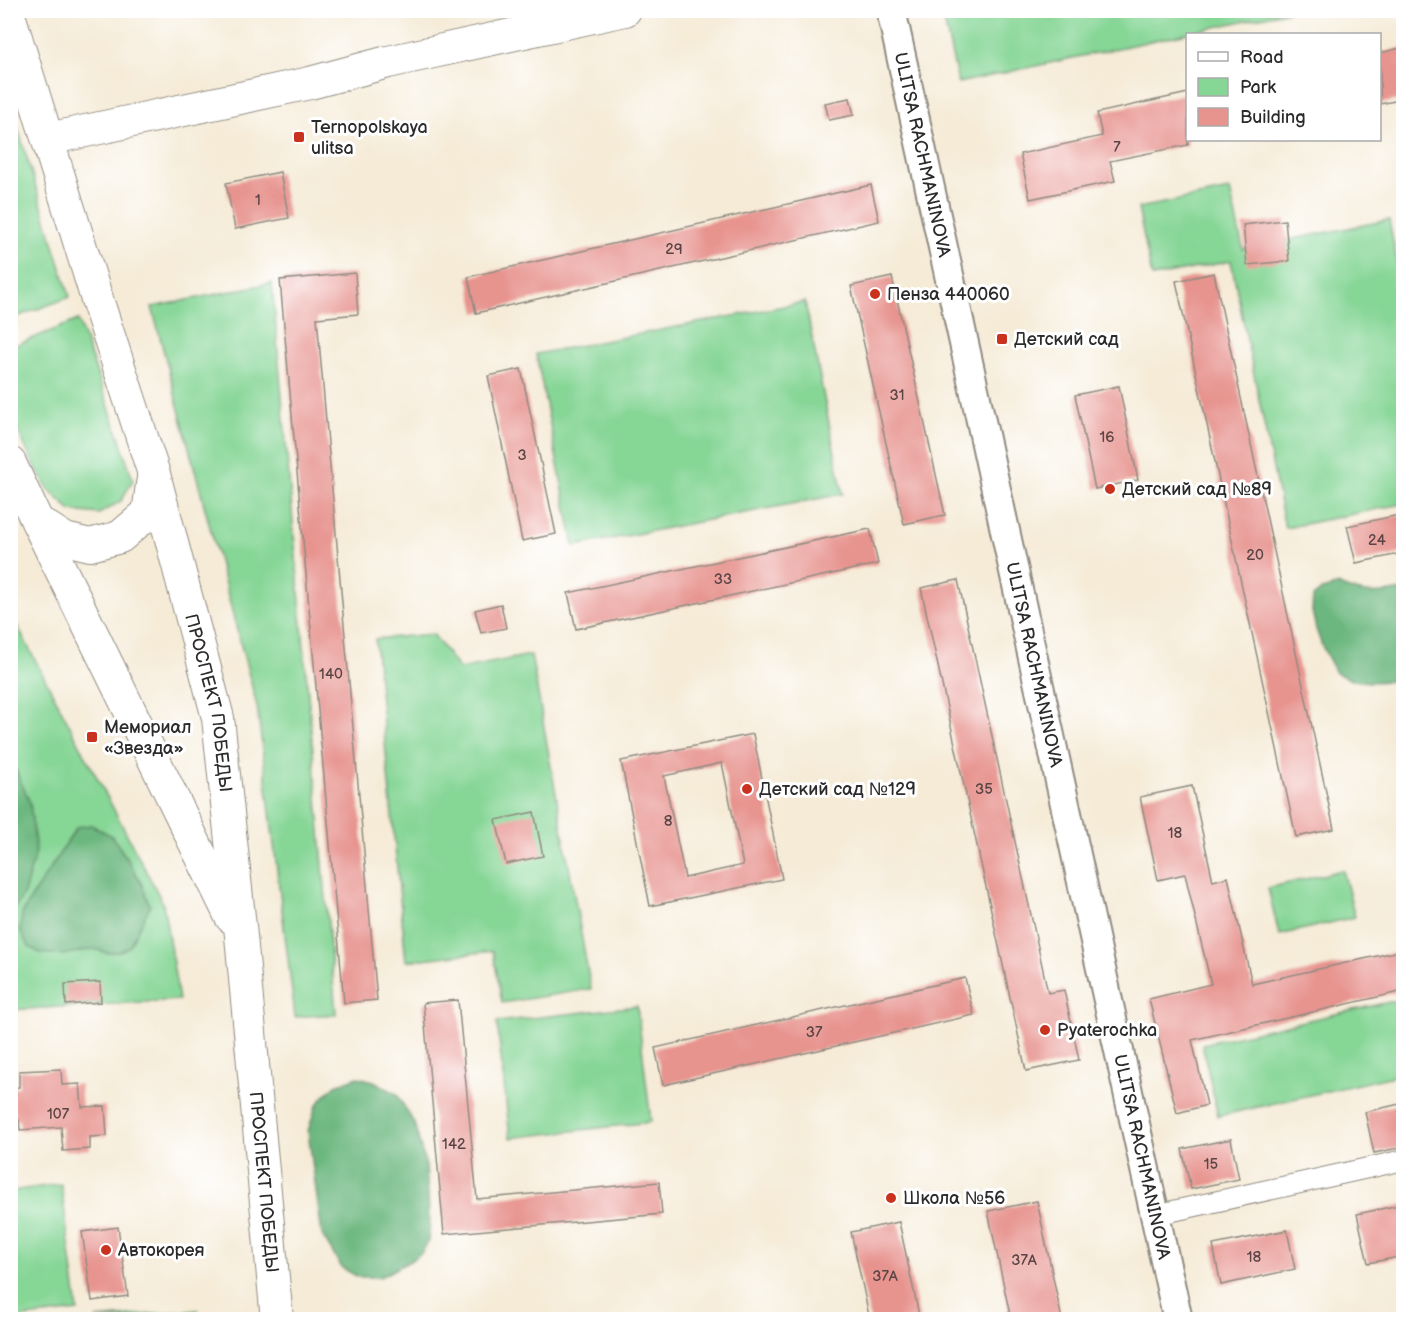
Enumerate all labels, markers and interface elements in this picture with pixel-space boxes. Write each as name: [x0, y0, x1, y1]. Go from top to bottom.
legend: [1186, 33, 1381, 141]
text: Road: [1240, 47, 1284, 68]
street label: ULITSA RACHMANINOVA: [890, 50, 955, 259]
text: Park: [1240, 77, 1276, 98]
text: Building: [1240, 107, 1306, 128]
place label: Ternopolskaya ulitsa: [311, 117, 428, 159]
marker: Ternopolskaya ulitsa: [292, 130, 306, 144]
house number: 7: [1113, 138, 1121, 157]
house number: 1: [255, 191, 261, 210]
house number: 29: [665, 240, 683, 259]
place label: Пенза 440060: [887, 284, 1010, 305]
marker: Пенза 440060: [868, 287, 882, 301]
place label: Детский сад: [1014, 329, 1119, 350]
marker: Детский сад: [995, 332, 1009, 346]
house number: 31: [889, 386, 905, 405]
house number: 16: [1100, 428, 1114, 447]
house number: 3: [517, 446, 527, 465]
place label: Детский сад №89: [1122, 479, 1272, 500]
marker: Детский сад №89: [1103, 482, 1117, 496]
house number: 24: [1368, 531, 1386, 550]
house number: 20: [1246, 546, 1264, 565]
street label: ULITSA RACHMANINOVA: [1001, 560, 1067, 769]
house number: 33: [714, 570, 732, 589]
street label: ПРОСПЕКТ ПОБЕДЫ: [180, 612, 236, 793]
house number: 140: [319, 665, 343, 684]
place label: Мемориал «Звезда»: [104, 717, 191, 759]
marker: Мемориал «Звезда»: [85, 730, 99, 744]
place label: Детский сад №129: [759, 779, 916, 800]
house number: 35: [975, 780, 993, 799]
marker: Детский сад №129: [740, 782, 754, 796]
house number: 8: [664, 812, 673, 831]
house number: 18: [1168, 824, 1183, 843]
place label: Pyaterochka: [1057, 1020, 1157, 1041]
house number: 37: [806, 1023, 823, 1042]
marker: Pyaterochka: [1038, 1023, 1052, 1037]
street label: ULITSA RACHMANINOVA: [1109, 1052, 1174, 1261]
street label: ПРОСПЕКТ ПОБЕДЫ: [245, 1091, 283, 1274]
house number: 107: [47, 1105, 70, 1124]
house number: 142: [442, 1135, 466, 1154]
house number: 15: [1204, 1155, 1218, 1174]
place label: Школа №56: [903, 1188, 1005, 1209]
marker: Школа №56: [884, 1191, 898, 1205]
place label: Автокорея: [117, 1240, 205, 1261]
marker: Автокорея: [99, 1243, 113, 1257]
house number: 18: [1247, 1248, 1262, 1267]
house number: 37А: [1011, 1251, 1038, 1270]
house number: 37А: [872, 1267, 899, 1286]

